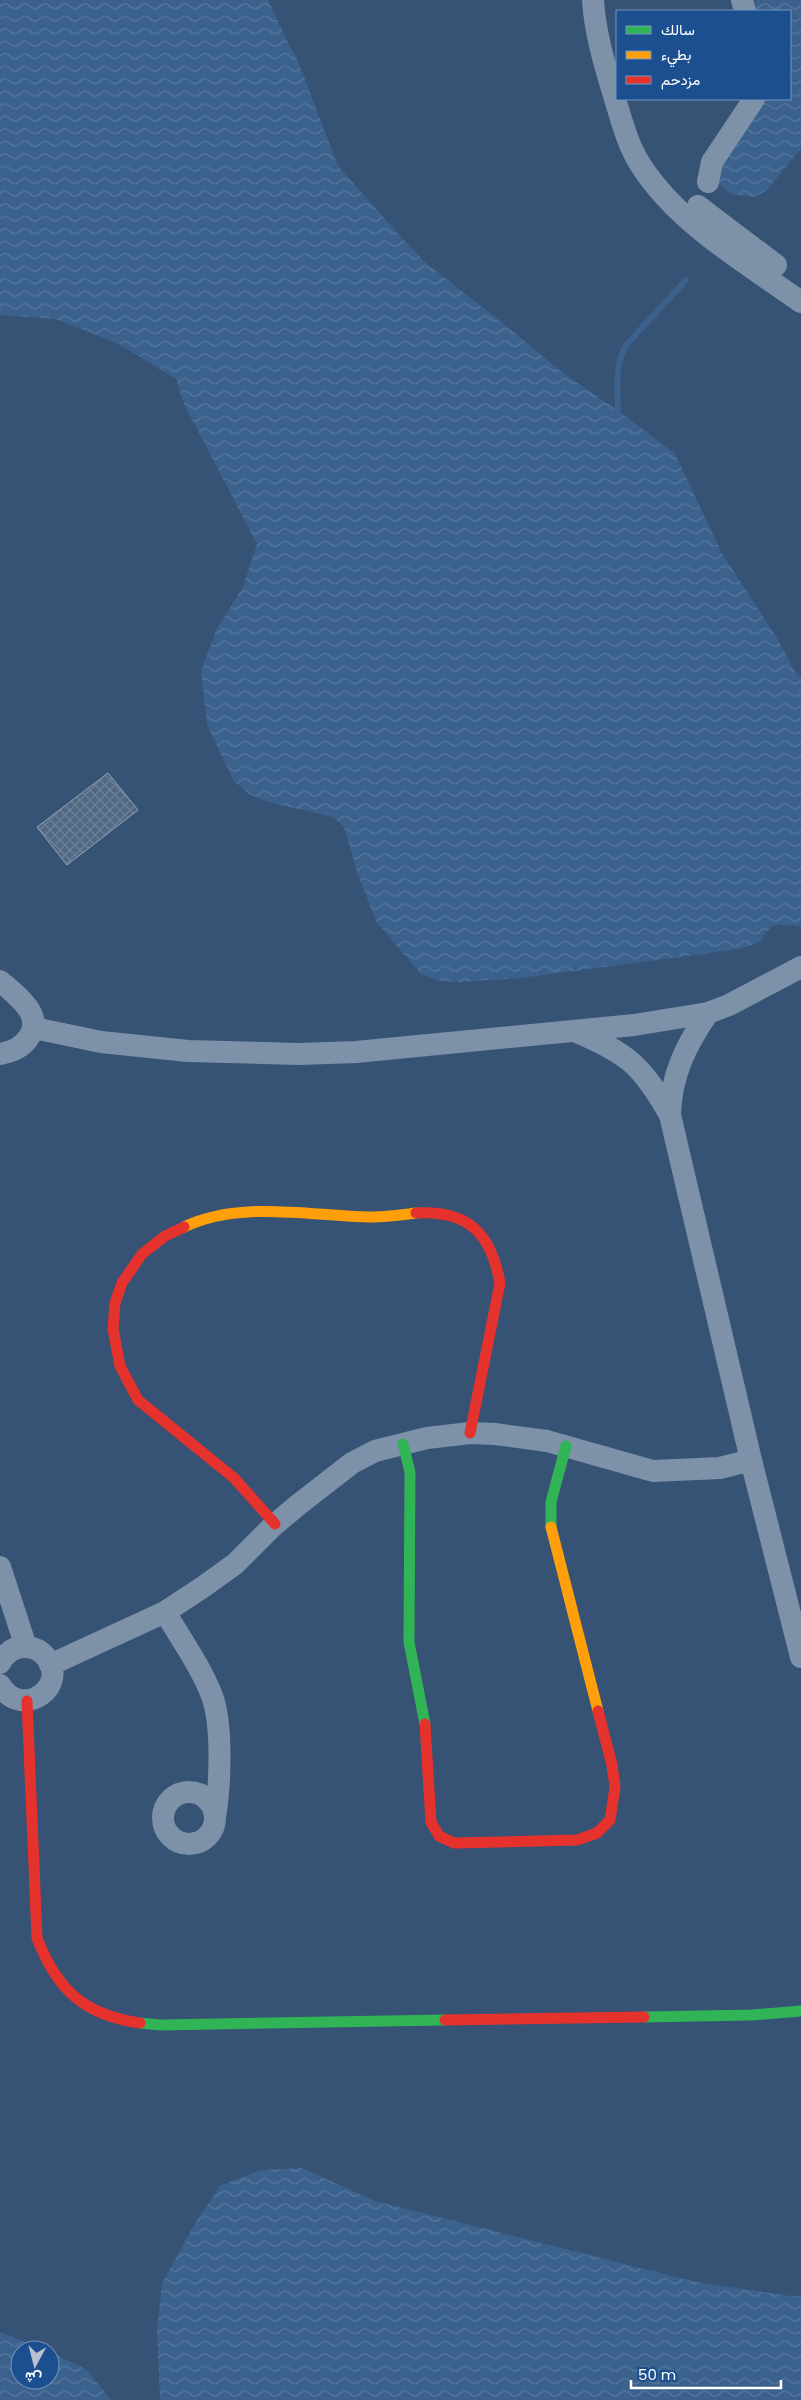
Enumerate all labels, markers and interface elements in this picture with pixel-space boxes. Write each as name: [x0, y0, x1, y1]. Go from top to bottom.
legend: [616, 10, 791, 100]
text: سالك: [661, 19, 695, 40]
text: بطيء: [661, 44, 691, 68]
text: مزدحم: [661, 69, 700, 90]
north arrow: [10, 2340, 60, 2390]
scale bar: [631, 2358, 781, 2390]
text: 50 m: [638, 2364, 676, 2385]
text: ش: [24, 2367, 43, 2389]

